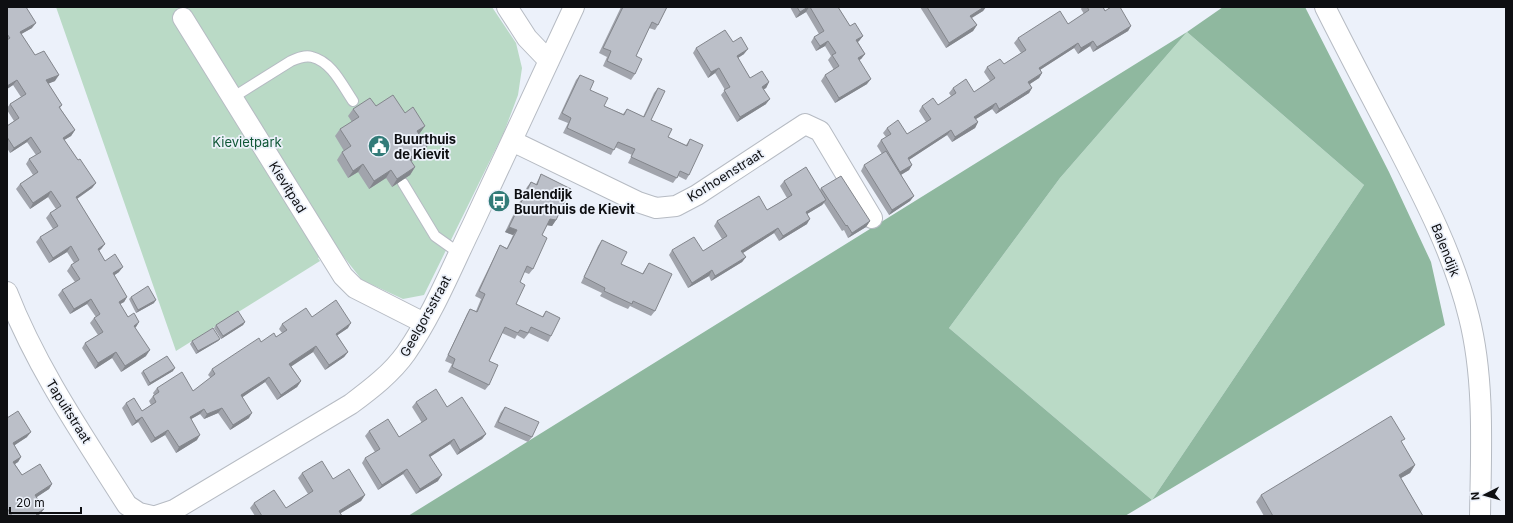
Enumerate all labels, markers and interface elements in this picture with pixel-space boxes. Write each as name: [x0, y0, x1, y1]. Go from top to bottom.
place label: Buurthuis de Kievit: [394, 131, 456, 162]
public building icon: Buurthuis de Kievit: [366, 133, 392, 159]
park label: Kievietpark: [212, 134, 282, 150]
street label: Korhoenstraat: [684, 145, 766, 205]
street label: Kievitpad: [266, 158, 310, 216]
place label: Balendijk Buurthuis de Kievit: [514, 186, 635, 217]
bus stop icon: Balendijk Buurthuis de Kievit: [486, 188, 512, 214]
street label: Balendijk: [1428, 221, 1464, 279]
street label: Geelgorsstraat: [396, 273, 454, 359]
street label: Tapuitstraat: [43, 376, 95, 446]
north arrow: [1465, 475, 1505, 515]
scale bar: [10, 489, 81, 515]
text: N: [1468, 491, 1482, 501]
text: 20 m: [16, 495, 45, 510]

